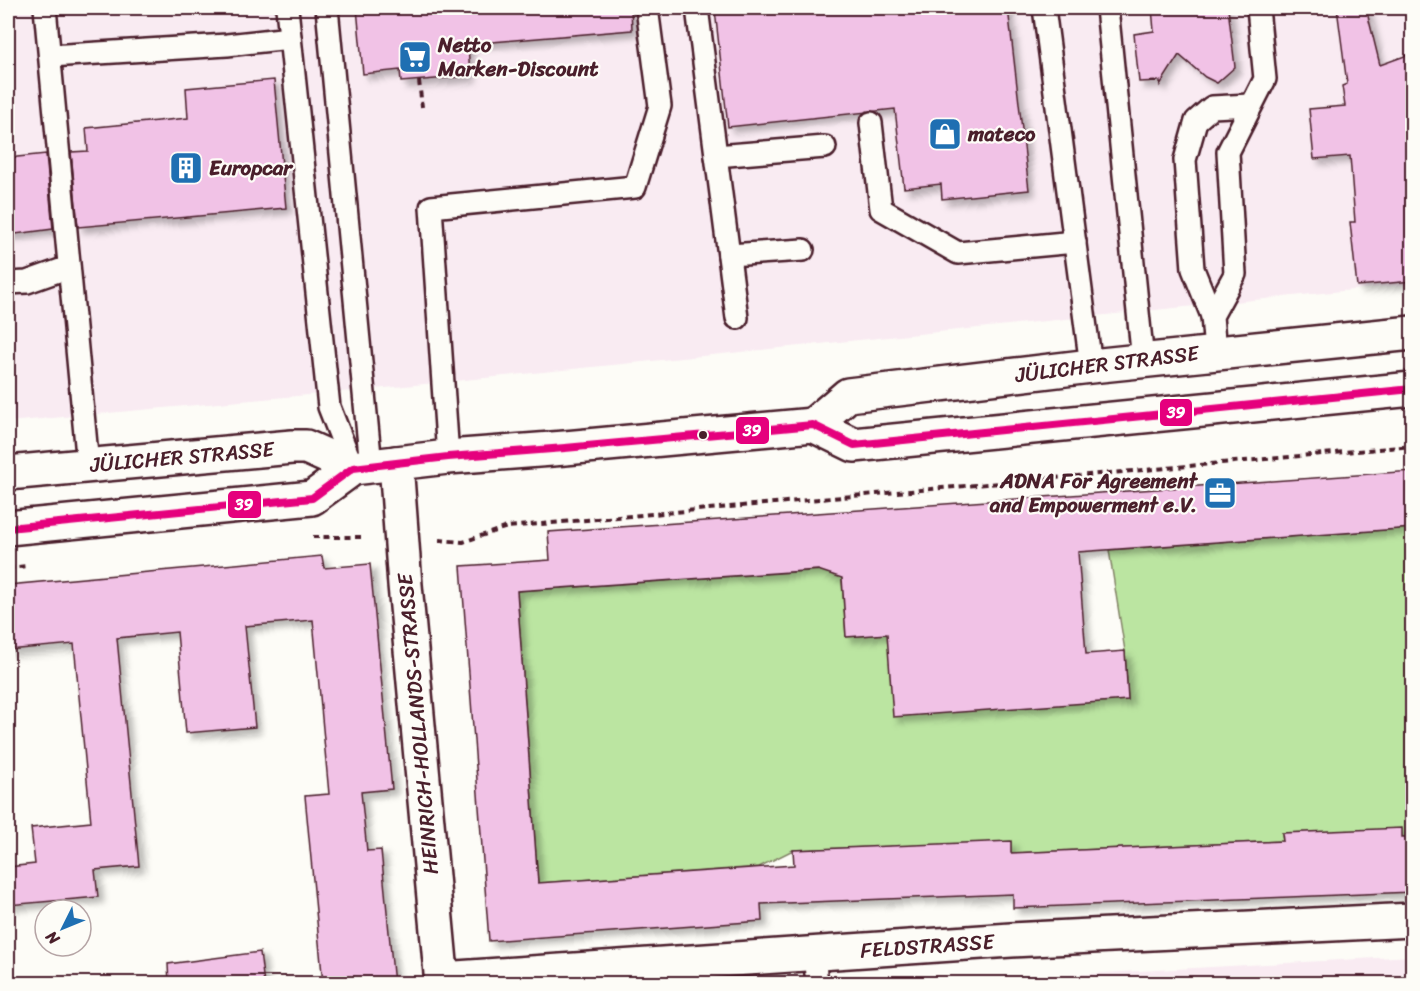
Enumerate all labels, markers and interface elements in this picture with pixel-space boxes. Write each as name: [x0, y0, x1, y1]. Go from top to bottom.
place label: Netto Marken-Discount: [437, 26, 599, 88]
supermarket icon: Netto Marken-Discount: [397, 39, 433, 75]
place label: mateco: [967, 115, 1036, 153]
shop icon: mateco: [927, 116, 963, 152]
place label: Europcar: [209, 149, 294, 187]
building icon: Europcar: [168, 150, 204, 186]
street label: JÜLICHER STRASSE: [1012, 334, 1202, 394]
line badge: 39: [1159, 398, 1193, 427]
text: 39: [1166, 398, 1185, 427]
line badge: 39: [735, 416, 770, 445]
text: 39: [742, 416, 761, 445]
unlabelled marker: [697, 429, 709, 441]
street label: JÜLICHER STRASSE: [87, 430, 277, 484]
place label: ADNA For Agreement and Empowerment e.V.: [989, 462, 1199, 524]
office icon: ADNA For Agreement and Empowerment e.V.: [1202, 475, 1238, 511]
line badge: 39: [227, 490, 262, 519]
text: 39: [234, 490, 253, 519]
street label: HEINRICH-HOLLANDS-STRASSE: [386, 571, 450, 876]
north arrow: [33, 898, 93, 958]
street label: FELDSTRASSE: [859, 922, 996, 970]
text: N: [37, 923, 67, 953]

